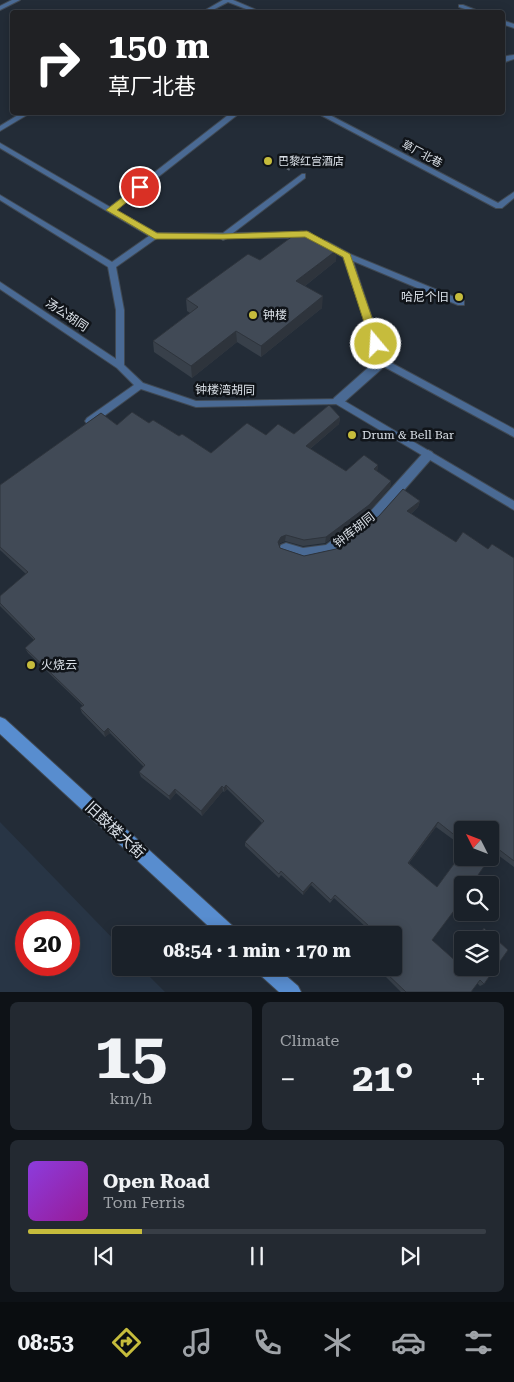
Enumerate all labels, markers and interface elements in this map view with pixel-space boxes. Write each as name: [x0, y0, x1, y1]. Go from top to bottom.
text: 150 m: [108, 26, 209, 67]
icon: right: [25, 30, 90, 95]
text: 草厂北巷: [108, 74, 196, 99]
street label: 草厂北巷: [400, 138, 444, 170]
marker: 巴黎红宫酒店: [262, 155, 274, 167]
place label: 巴黎红宫酒店: [278, 155, 344, 168]
pin: [119, 166, 161, 208]
icon: arrive: [126, 173, 154, 201]
place label: 哈尼个旧: [401, 290, 449, 304]
marker: 哈尼个旧: [453, 291, 465, 303]
street label: 汤公胡同: [43, 296, 91, 334]
place label: 钟楼: [263, 308, 287, 322]
marker: 钟楼: [247, 309, 259, 321]
position arrow: [349, 317, 401, 369]
street label: 钟楼湾胡同: [195, 382, 255, 398]
place label: Drum & Bell Bar: [362, 428, 454, 442]
marker: Drum & Bell Bar: [346, 429, 358, 441]
street label: 钟库胡同: [331, 510, 377, 550]
place label: 火烧云: [41, 658, 77, 672]
marker: 火烧云: [25, 659, 37, 671]
street label: 旧鼓楼大街: [81, 798, 149, 862]
north arrow: [454, 821, 499, 866]
map controls: [454, 821, 499, 976]
button: search: [454, 876, 499, 921]
speed limit sign: 20: [15, 911, 80, 976]
button: layers: [454, 931, 499, 976]
text: 08:54 · 1 min · 170 m: [163, 939, 351, 962]
text: 15: [95, 1018, 167, 1094]
text: Climate: [280, 1031, 339, 1050]
text: 21°: [352, 1056, 414, 1100]
text: −: [280, 1063, 296, 1096]
text: +: [470, 1063, 486, 1096]
text: km/h: [110, 1089, 152, 1108]
text: Open Road: [103, 1170, 210, 1193]
text: Tom Ferris: [103, 1193, 185, 1212]
icon: previous: [90, 1242, 118, 1270]
icon: pause: [243, 1242, 271, 1270]
icon: next: [396, 1242, 424, 1270]
icon: directions: [109, 1325, 144, 1360]
icon: music: [180, 1325, 215, 1360]
icon: phone: [250, 1325, 285, 1360]
icon: climate: [320, 1325, 355, 1360]
icon: car: [391, 1325, 426, 1360]
icon: filters: [461, 1325, 496, 1360]
text: 08:53: [18, 1330, 74, 1355]

